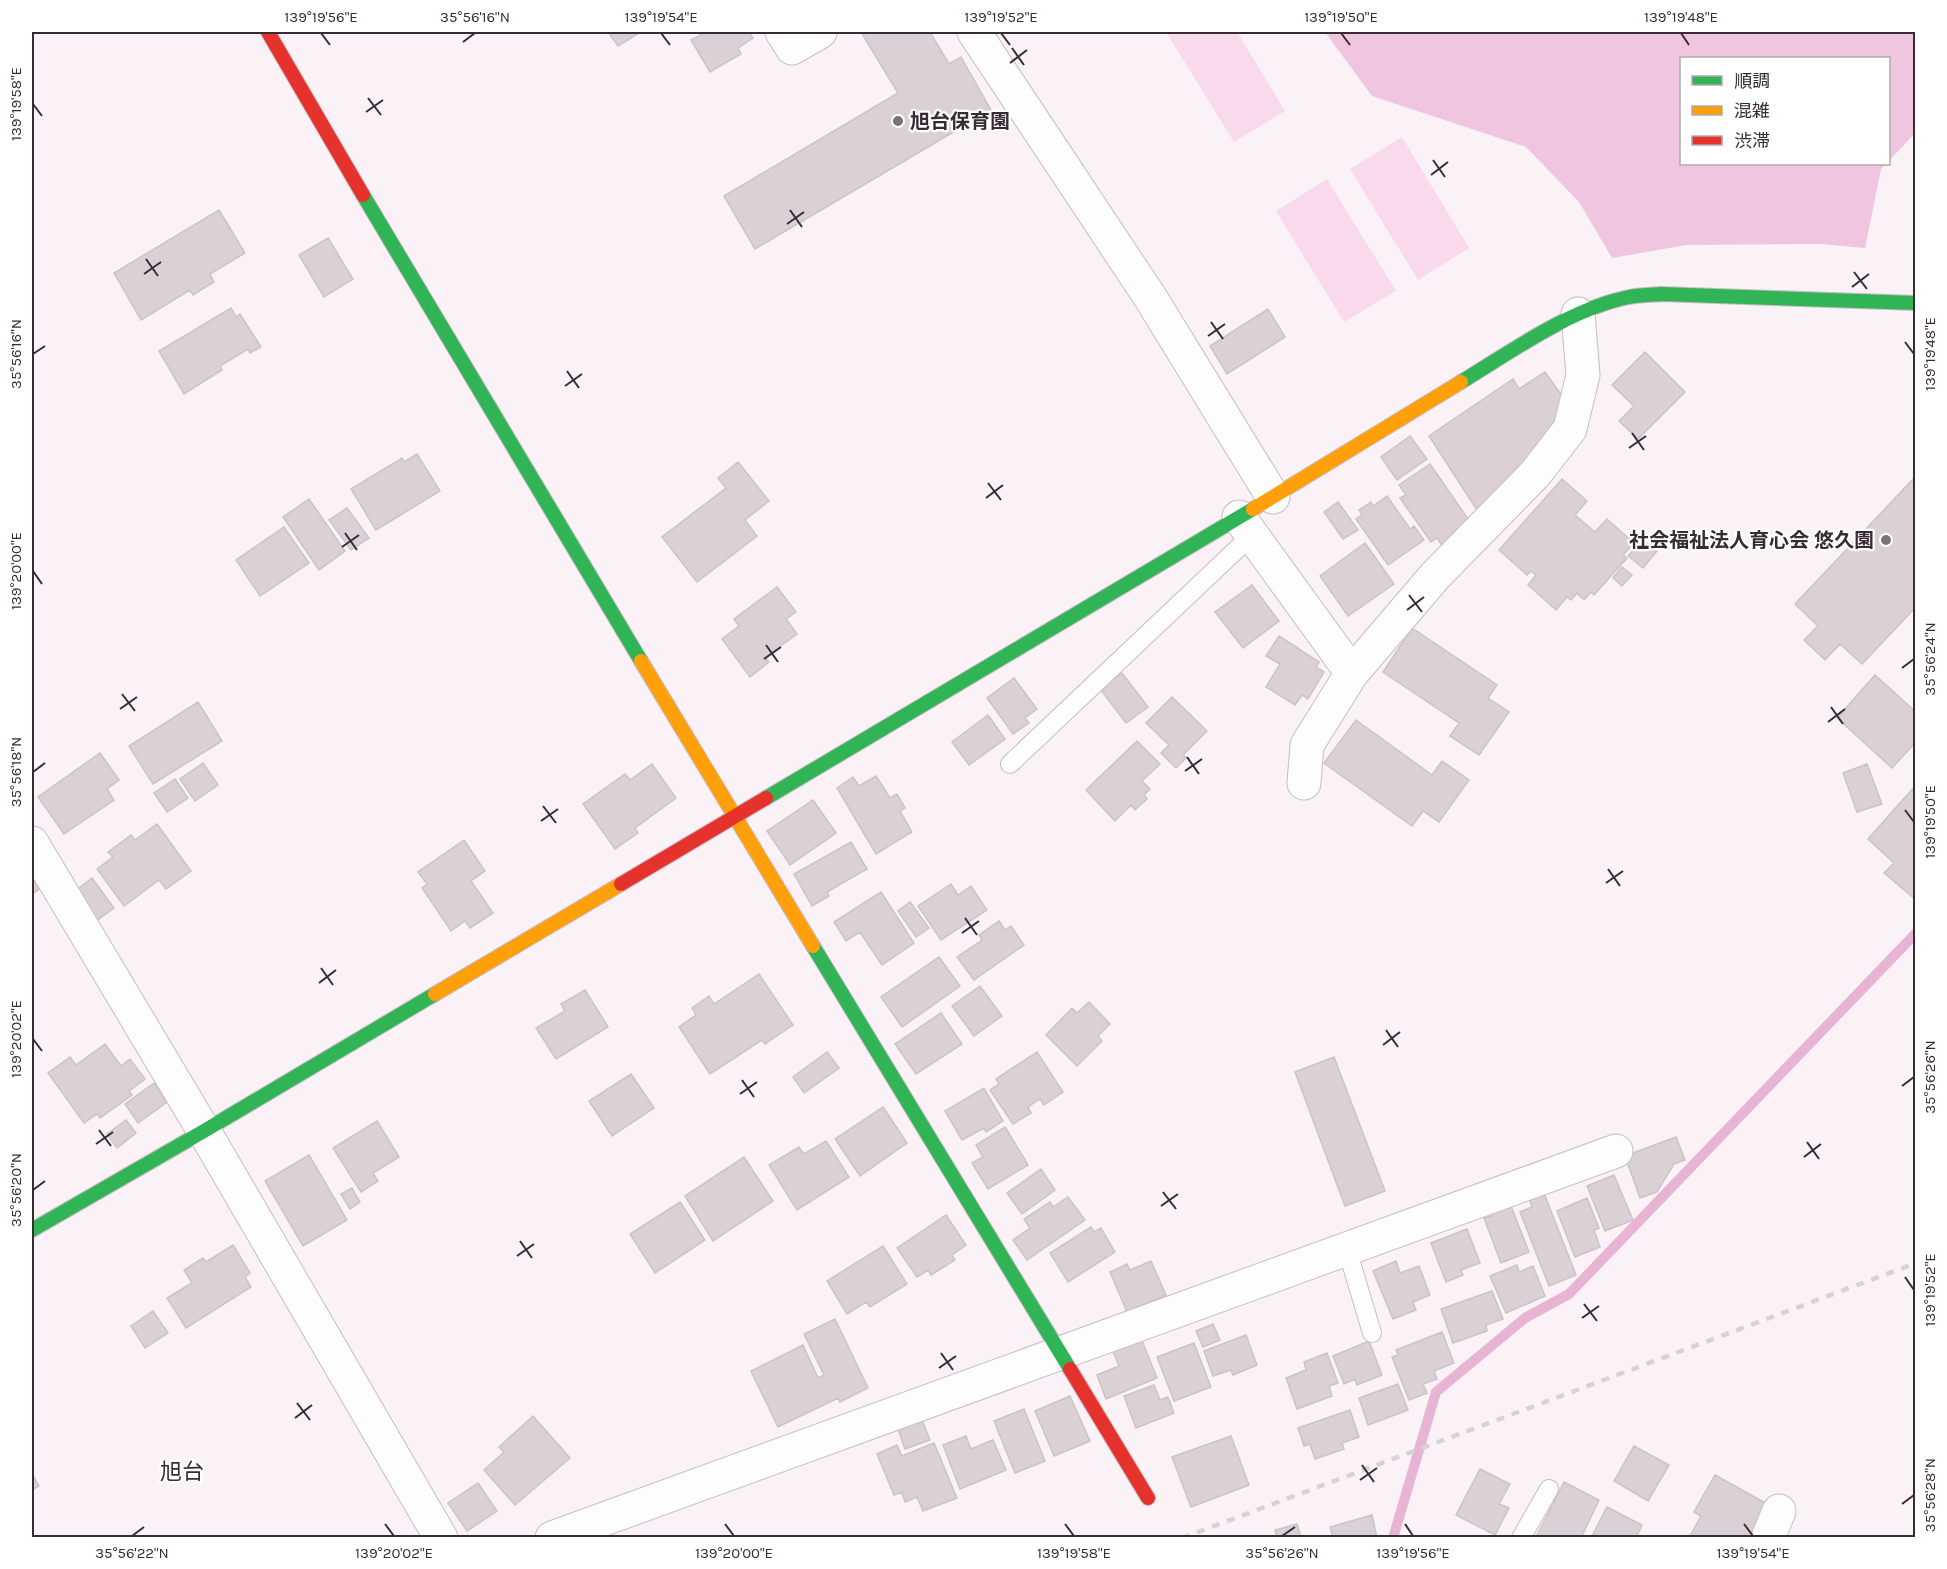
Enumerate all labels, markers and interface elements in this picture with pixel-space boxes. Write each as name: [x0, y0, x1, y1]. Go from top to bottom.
text: 139°19'56"E: [284, 8, 358, 26]
text: 35°56'16"N: [440, 8, 510, 26]
text: 139°19'54"E: [624, 8, 698, 26]
text: 139°19'52"E: [964, 8, 1038, 26]
text: 139°19'50"E: [1304, 8, 1378, 26]
text: 139°19'48"E: [1644, 8, 1718, 26]
legend: [1680, 57, 1890, 165]
text: 139°19'58"E: [7, 67, 25, 141]
text: 順調: [1734, 70, 1770, 92]
text: 混雑: [1734, 100, 1770, 122]
place label: 旭台保育園: [910, 110, 1010, 133]
marker: 旭台保育園: [891, 114, 905, 128]
text: 渋滞: [1734, 130, 1770, 152]
text: 139°19'48"E: [1921, 317, 1939, 391]
text: 35°56'16"N: [7, 319, 25, 389]
place label: 社会福祉法人育心会 悠久園: [1629, 529, 1874, 552]
text: 139°20'00"E: [7, 532, 25, 610]
marker: 社会福祉法人育心会 悠久園: [1879, 533, 1893, 547]
text: 35°56'24"N: [1921, 622, 1939, 696]
text: 35°56'18"N: [7, 737, 25, 807]
text: 139°19'50"E: [1921, 785, 1939, 859]
text: 139°20'02"E: [7, 1000, 25, 1078]
text: 35°56'26"N: [1921, 1040, 1939, 1114]
text: 35°56'20"N: [7, 1153, 25, 1227]
text: 139°19'52"E: [1921, 1253, 1939, 1327]
text: 35°56'28"N: [1921, 1458, 1939, 1532]
district label: 旭台: [160, 1459, 204, 1485]
text: 35°56'22"N: [95, 1544, 169, 1562]
text: 139°20'02"E: [355, 1544, 433, 1562]
text: 139°20'00"E: [695, 1544, 773, 1562]
text: 139°19'58"E: [1037, 1544, 1111, 1562]
text: 35°56'26"N: [1245, 1544, 1319, 1562]
text: 139°19'56"E: [1376, 1544, 1450, 1562]
text: 139°19'54"E: [1716, 1544, 1790, 1562]

